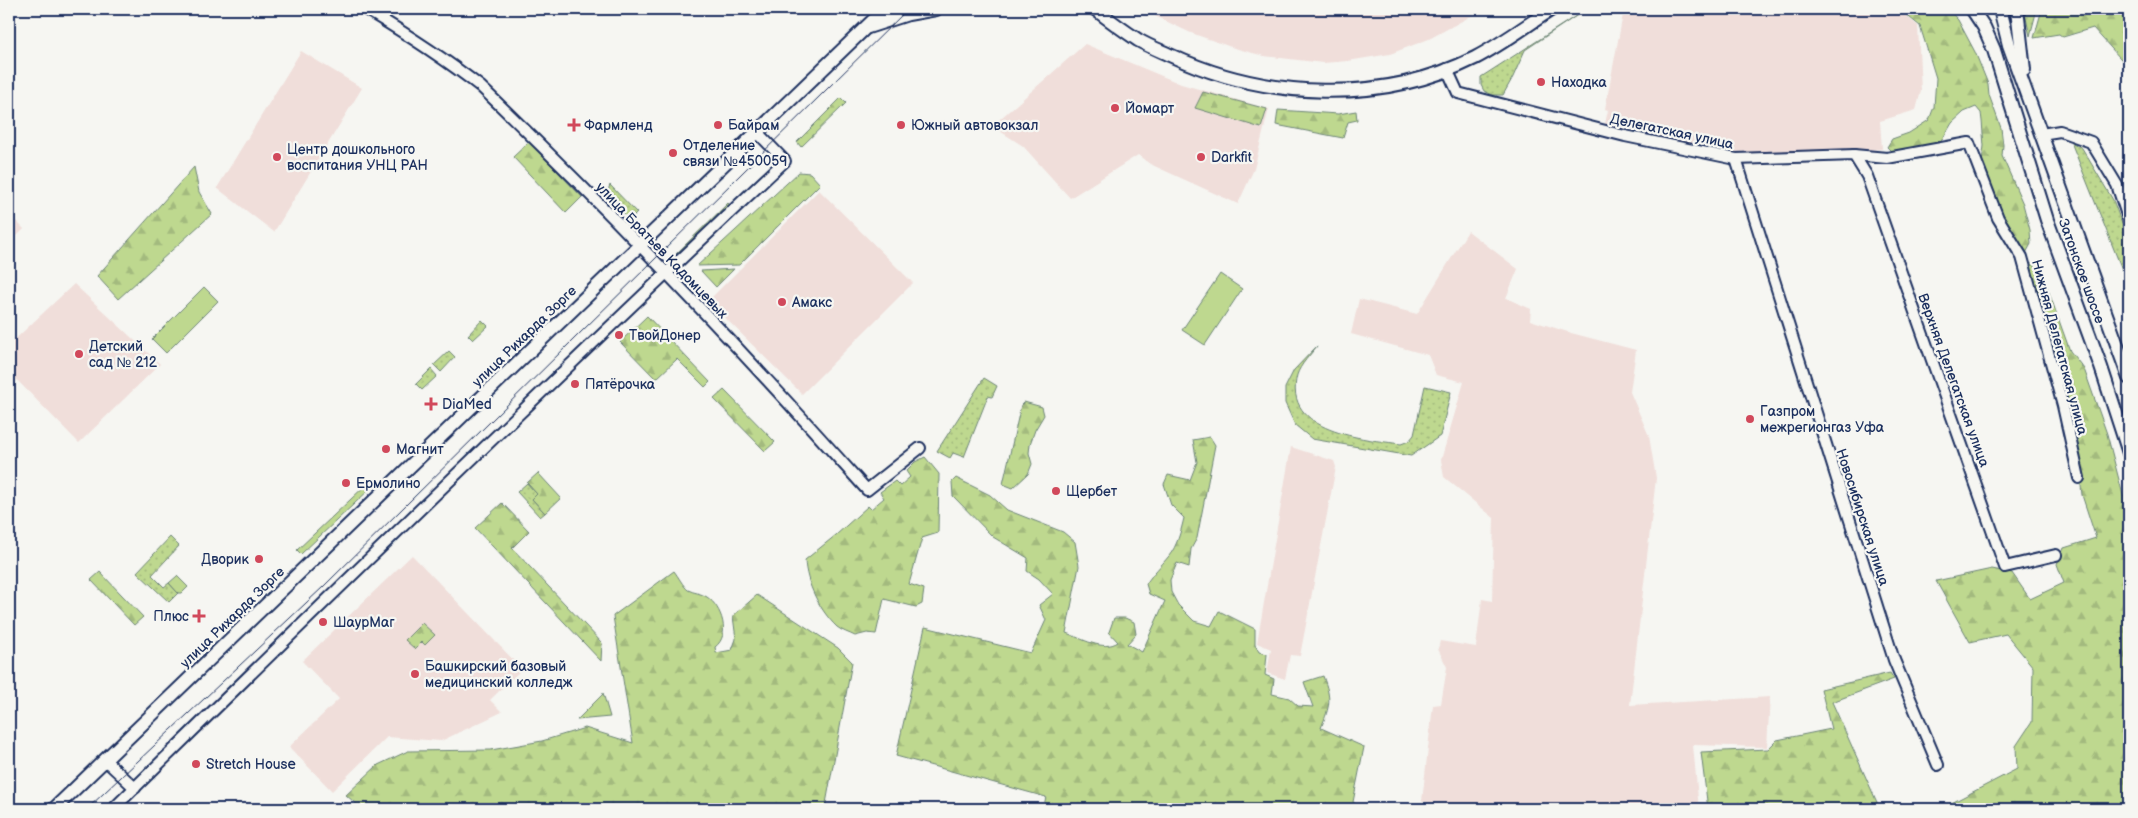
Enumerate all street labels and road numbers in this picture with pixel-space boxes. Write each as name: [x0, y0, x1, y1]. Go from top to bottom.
street label: Делегатская улица: [1609, 110, 1736, 153]
street label: улица Братьев Кадомцевых: [592, 179, 732, 322]
street label: Затонское шоссе: [2055, 216, 2108, 326]
street label: Нижняя Делегатская улица: [2028, 258, 2091, 437]
street label: улица Рихарда Зорге: [469, 282, 580, 391]
street label: Верхняя Делегатская улица: [1914, 291, 1993, 470]
street label: Новосибирская улица: [1832, 447, 1893, 588]
street label: улица Рихарда Зорге: [177, 563, 288, 672]

